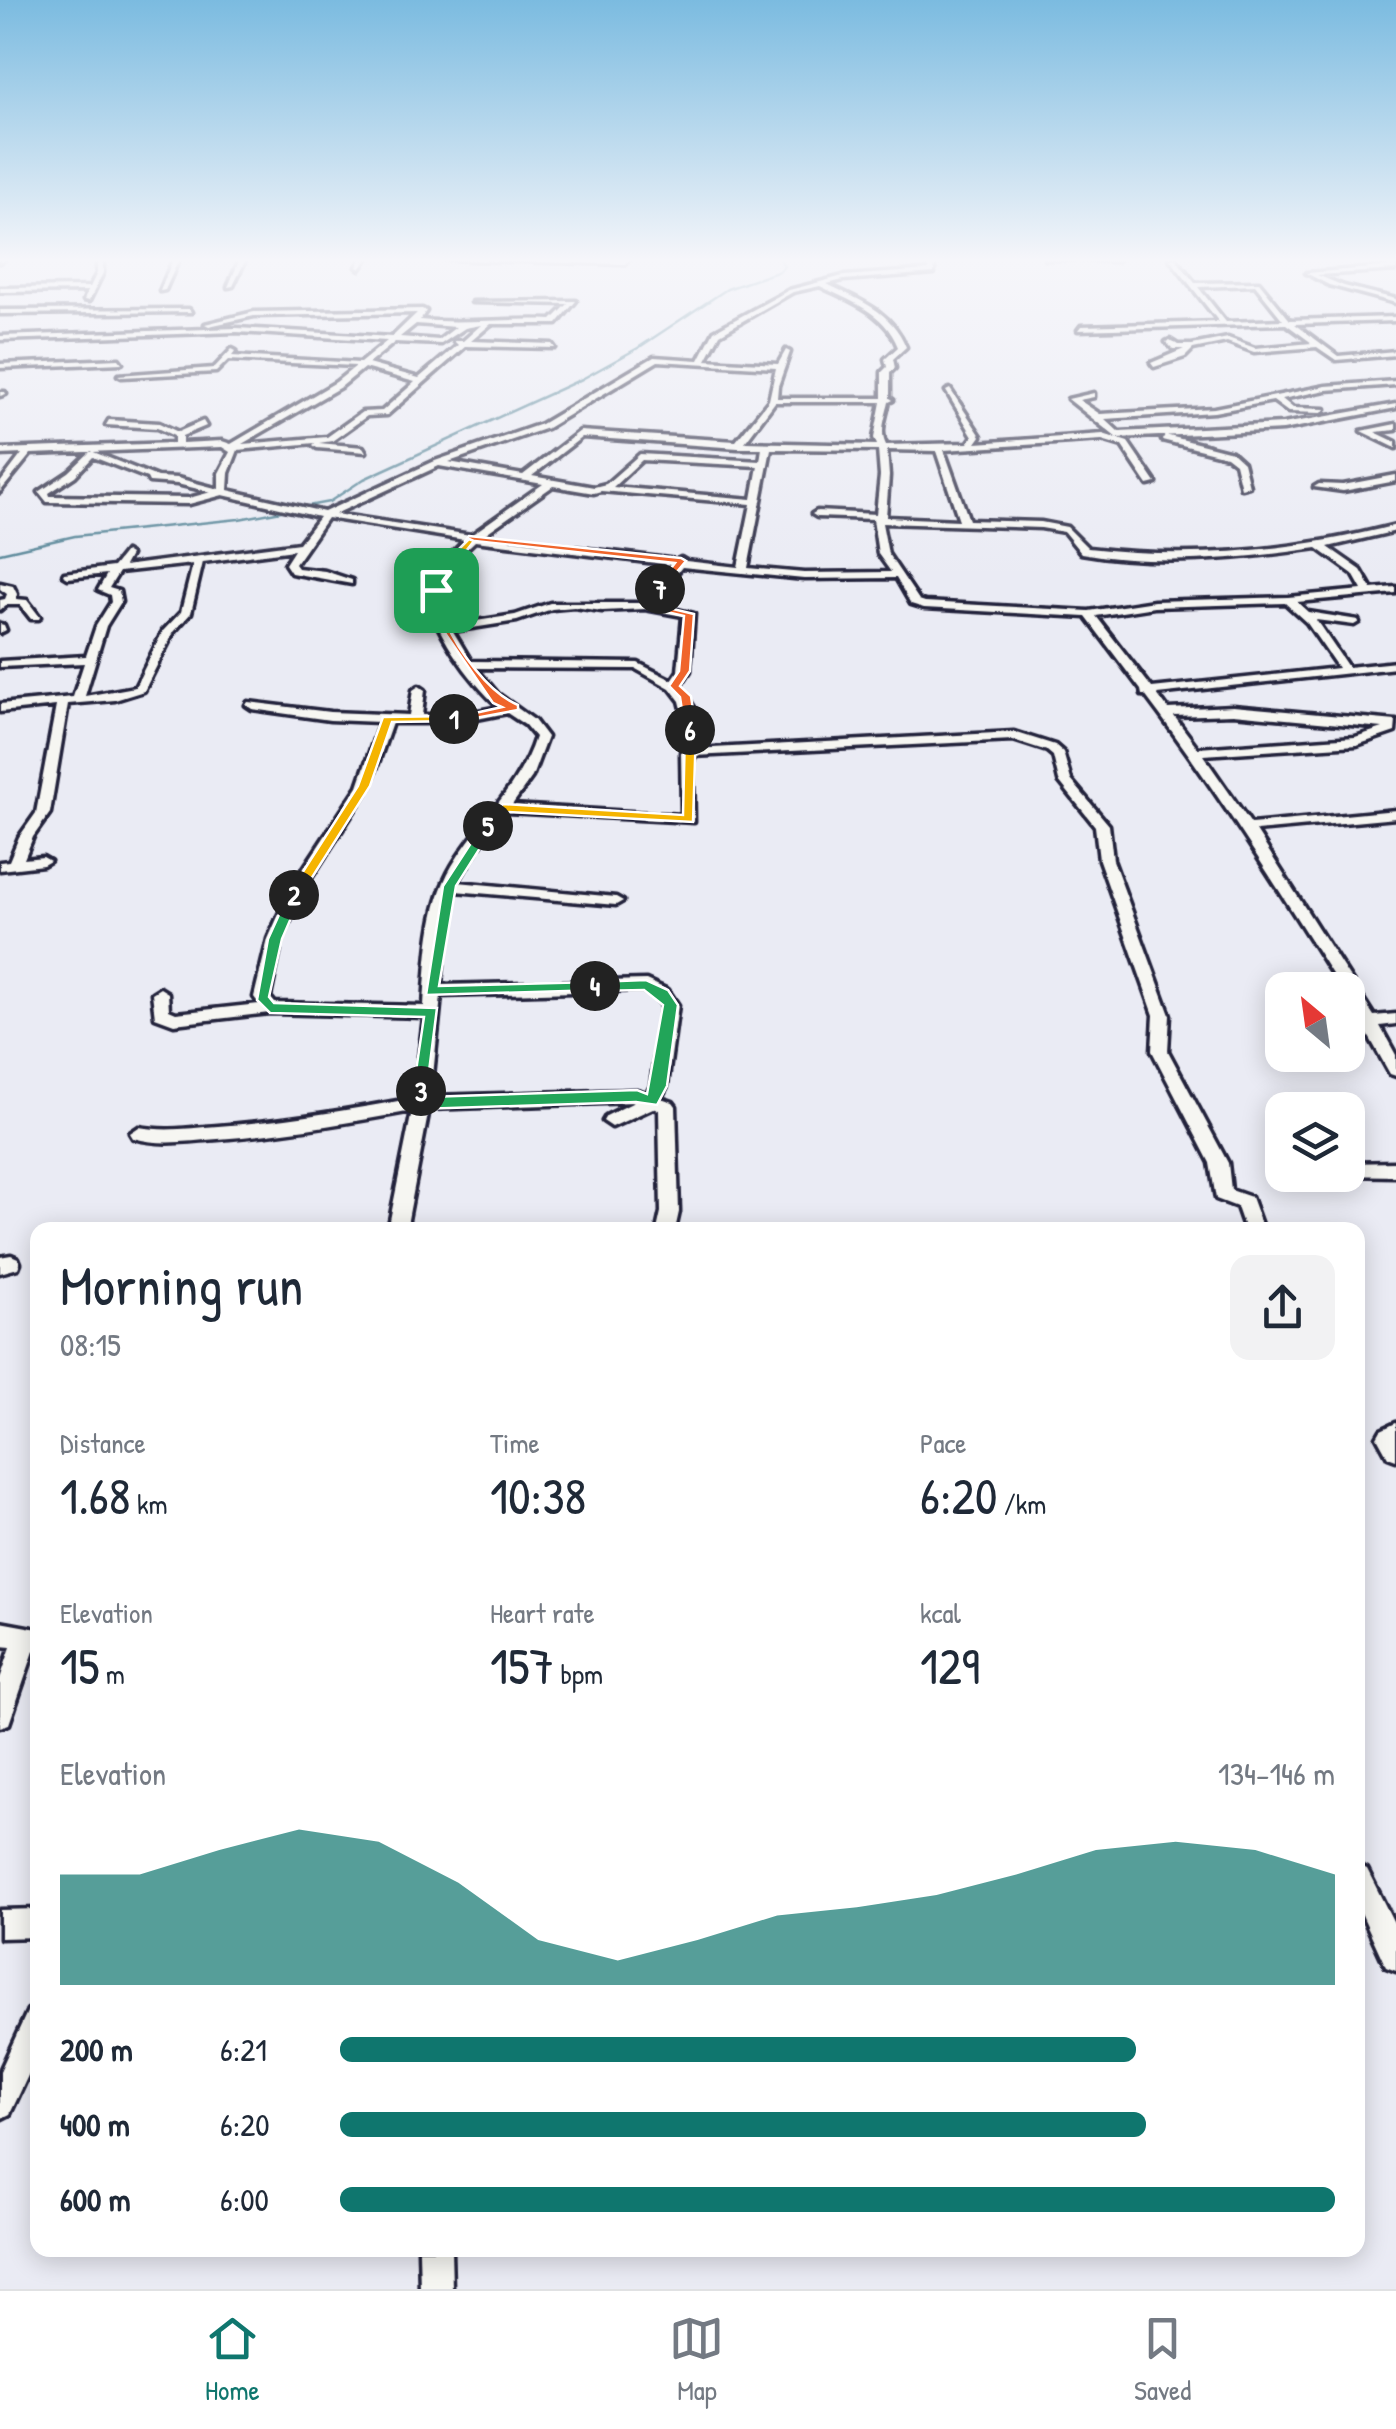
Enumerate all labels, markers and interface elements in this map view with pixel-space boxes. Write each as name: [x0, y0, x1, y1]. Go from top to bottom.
pin: [394, 548, 479, 633]
icon: arrive: [409, 563, 464, 618]
pin: 7: [635, 564, 685, 614]
text: 7: [653, 570, 667, 608]
pin: 1: [429, 694, 479, 744]
text: 1: [449, 700, 459, 738]
pin: 6: [665, 705, 715, 755]
text: 6: [684, 711, 696, 749]
pin: 5: [463, 801, 513, 851]
text: 5: [482, 807, 494, 845]
pin: 2: [269, 870, 319, 920]
text: 2: [287, 876, 301, 914]
pin: 4: [570, 961, 620, 1011]
text: 4: [590, 967, 600, 1005]
north arrow: [1265, 972, 1365, 1072]
map controls: [1265, 972, 1365, 1192]
pin: 3: [396, 1066, 446, 1116]
text: 3: [415, 1072, 427, 1110]
button: layers: [1265, 1092, 1365, 1192]
text: Morning run: [60, 1248, 303, 1322]
button: share: [1230, 1255, 1335, 1360]
text: 08:15: [60, 1323, 121, 1366]
text: Distance: [60, 1424, 146, 1462]
text: Time: [490, 1424, 540, 1462]
text: Pace: [920, 1424, 966, 1462]
text: 1.68: [60, 1462, 130, 1530]
text: 10:38: [490, 1462, 586, 1530]
text: 6:20: [920, 1462, 997, 1530]
text: km: [130, 1485, 168, 1523]
text: /km: [997, 1485, 1046, 1523]
text: Elevation: [60, 1594, 153, 1632]
text: Heart rate: [490, 1594, 595, 1632]
text: kcal: [920, 1594, 961, 1632]
text: 15: [60, 1632, 99, 1700]
text: 157: [490, 1632, 554, 1700]
text: 129: [920, 1632, 980, 1700]
text: m: [99, 1655, 125, 1693]
text: bpm: [554, 1655, 603, 1693]
text: Elevation: [60, 1752, 166, 1795]
text: 134–146 m: [1218, 1752, 1335, 1795]
text: 200 m: [60, 2028, 133, 2071]
text: 6:21: [220, 2028, 267, 2071]
text: 400 m: [60, 2103, 130, 2146]
text: 6:20: [220, 2103, 270, 2146]
text: 600 m: [60, 2178, 131, 2221]
text: 6:00: [220, 2178, 269, 2221]
tab: Home: [205, 2311, 260, 2409]
tab: Map: [669, 2311, 724, 2409]
tab: Saved: [1134, 2311, 1191, 2409]

